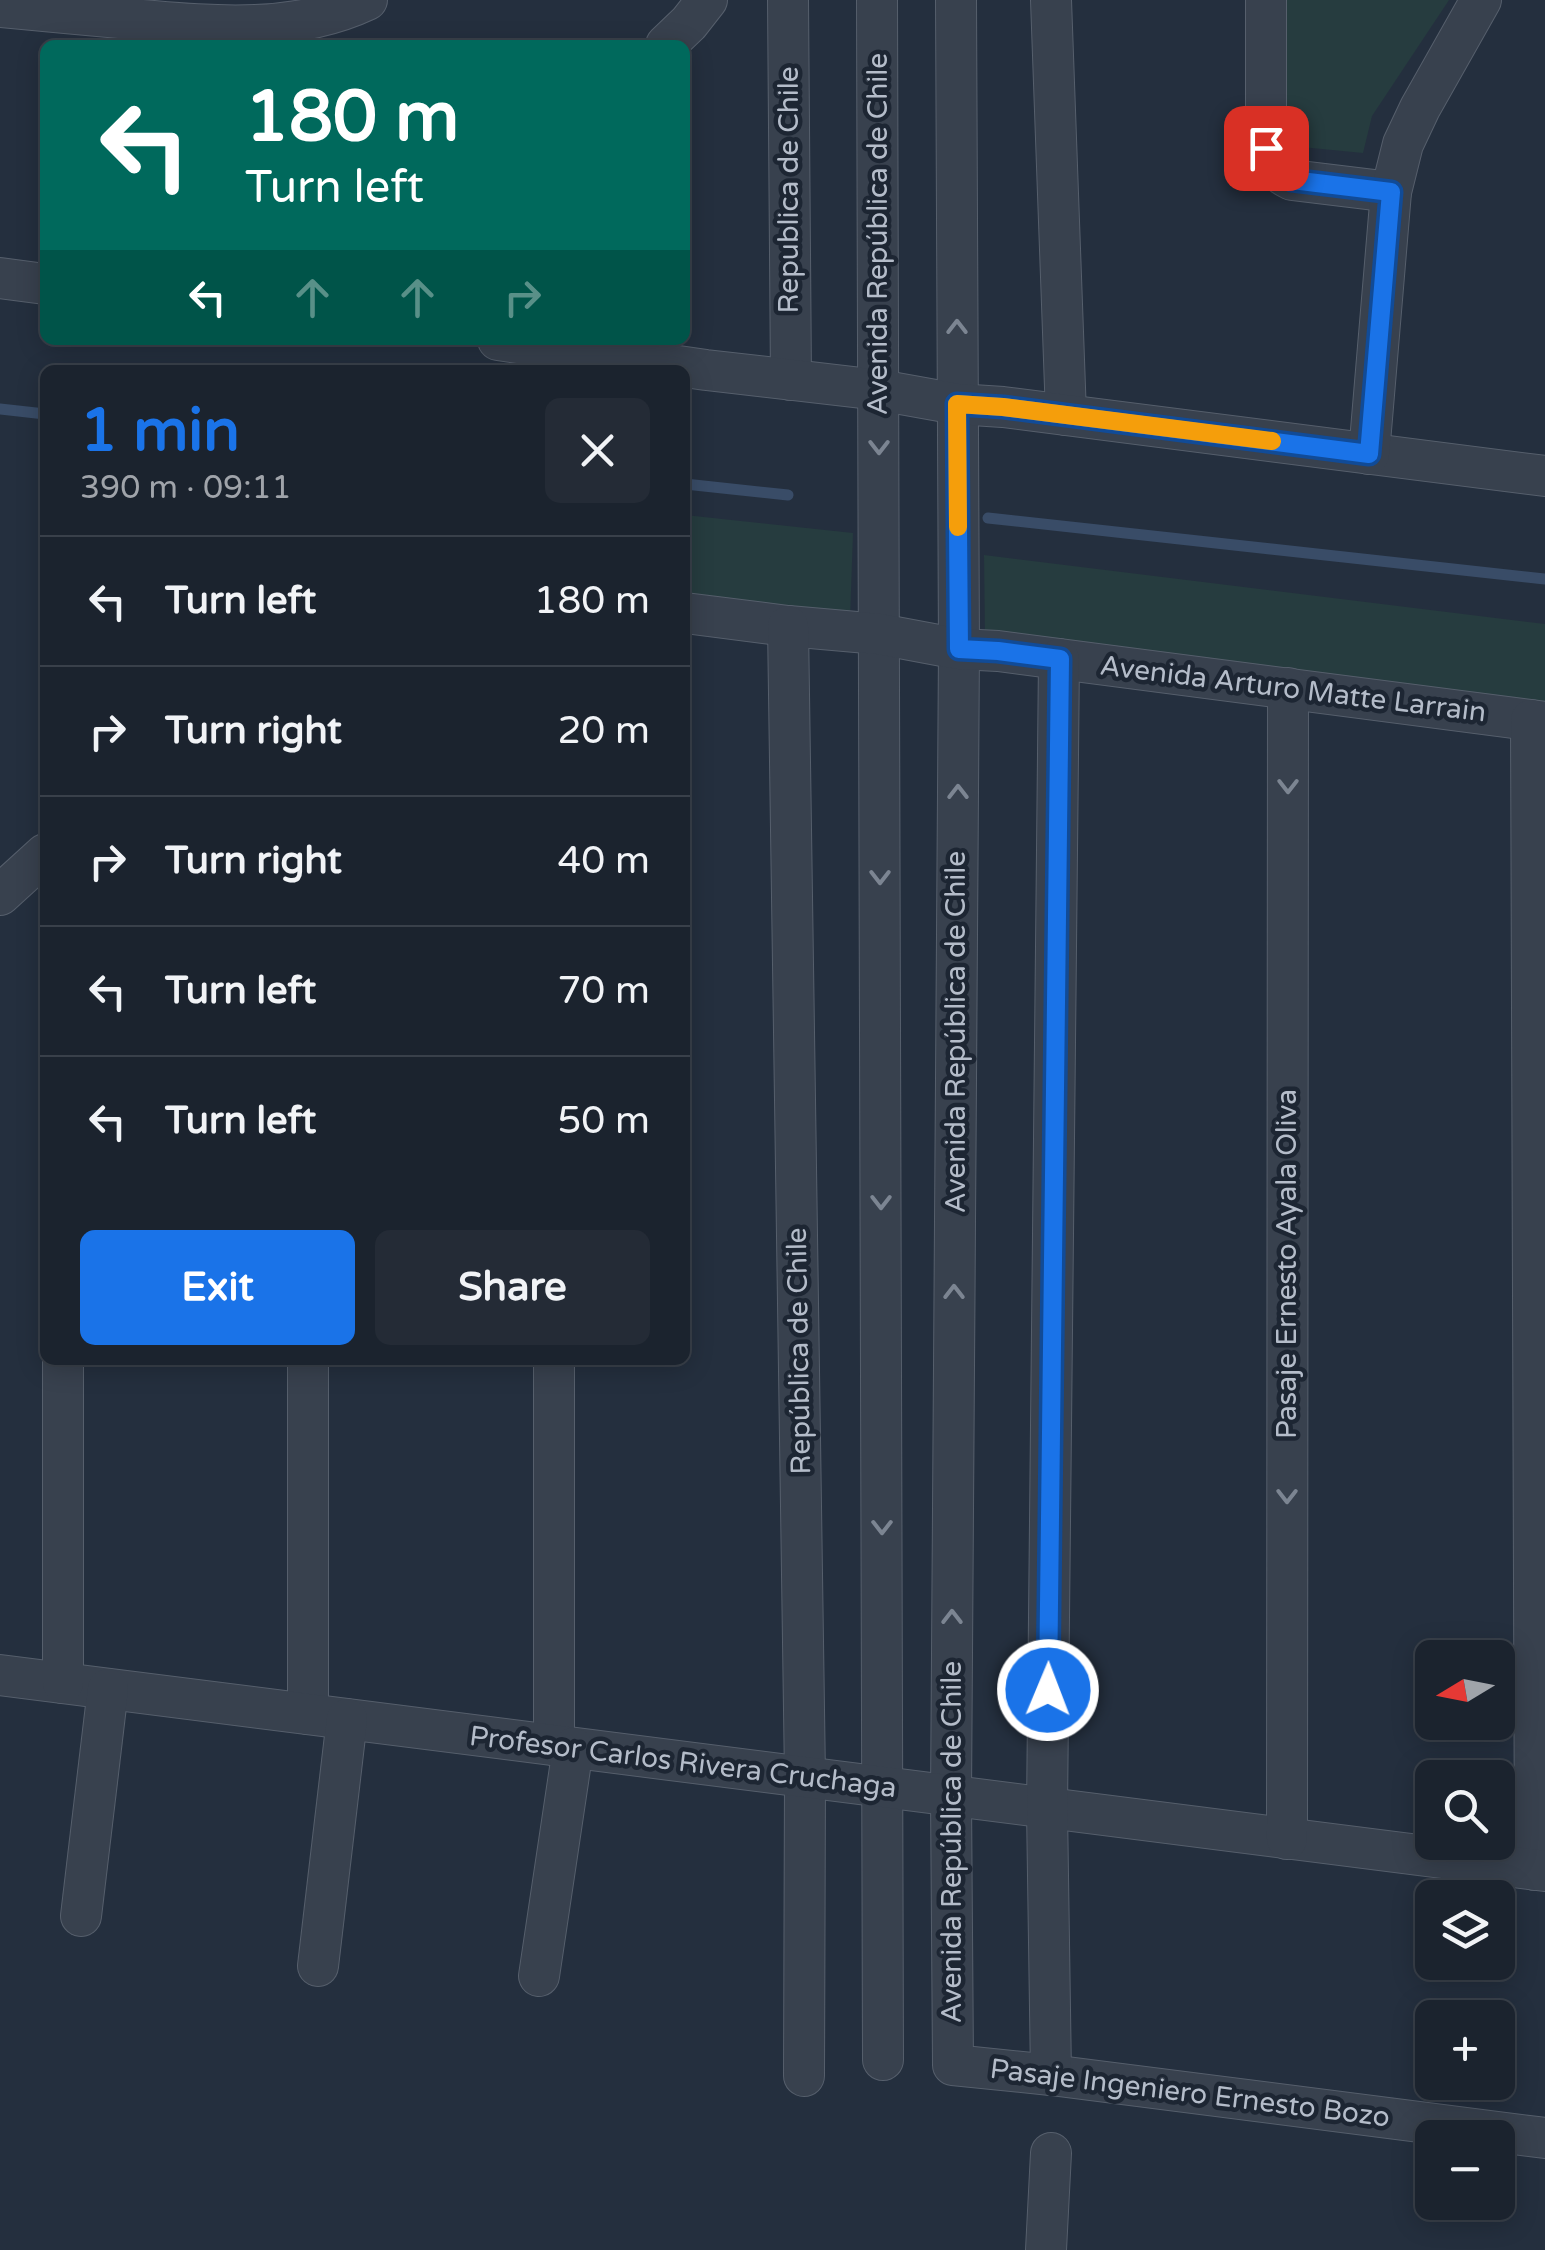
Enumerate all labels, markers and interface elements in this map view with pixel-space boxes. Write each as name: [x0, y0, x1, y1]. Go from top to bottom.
street label: Avenida República de Chile: [861, 53, 895, 415]
street label: Republica de Chile: [772, 66, 806, 314]
text: 180 m: [245, 76, 459, 160]
icon: left: [80, 80, 210, 210]
pin: [1224, 106, 1309, 191]
icon: arrive: [1239, 121, 1294, 176]
text: Turn left: [245, 161, 424, 215]
icon: left: [180, 270, 235, 325]
icon: ahead: [285, 270, 340, 325]
icon: ahead: [390, 270, 445, 325]
icon: right: [495, 270, 550, 325]
one-way arrow: [946, 319, 968, 334]
text: 1 min: [80, 395, 240, 467]
button: close: [545, 398, 650, 503]
one-way arrow: [868, 440, 890, 456]
text: 390 m · 09:11: [80, 469, 292, 507]
icon: left: [80, 574, 135, 629]
text: Turn left: [165, 578, 316, 624]
text: 180 m: [534, 578, 650, 624]
street label: Avenida Arturo Matte Larrain: [1098, 648, 1488, 730]
icon: right: [80, 704, 135, 759]
text: Turn right: [165, 708, 342, 754]
text: 20 m: [558, 708, 650, 754]
one-way arrow: [1277, 778, 1299, 794]
one-way arrow: [947, 784, 969, 800]
icon: right: [80, 834, 135, 889]
text: Turn right: [165, 838, 342, 884]
text: 40 m: [558, 838, 650, 884]
street label: Avenida República de Chile: [939, 851, 973, 1213]
one-way arrow: [869, 870, 891, 886]
icon: left: [80, 964, 135, 1019]
text: Turn left: [165, 968, 316, 1014]
text: 70 m: [558, 968, 650, 1014]
street label: Pasaje Ernesto Ayala Oliva: [1270, 1089, 1304, 1439]
icon: left: [80, 1094, 135, 1149]
text: Turn left: [165, 1098, 316, 1144]
text: 50 m: [558, 1098, 650, 1144]
one-way arrow: [870, 1196, 892, 1211]
street label: República de Chile: [780, 1227, 818, 1475]
button: Exit: [80, 1230, 355, 1345]
button: Share: [375, 1230, 650, 1345]
one-way arrow: [943, 1284, 965, 1300]
one-way arrow: [1276, 1488, 1298, 1504]
one-way arrow: [871, 1520, 893, 1536]
one-way arrow: [941, 1609, 963, 1624]
position arrow: [996, 1638, 1100, 1742]
north arrow: [1415, 1640, 1515, 1740]
map controls: [1415, 1640, 1515, 2220]
street label: Avenida República de Chile: [935, 1661, 969, 2023]
street label: Profesor Carlos Rivera Cruchaga: [468, 1719, 898, 1805]
button: search: [1415, 1760, 1515, 1860]
button: layers: [1415, 1880, 1515, 1980]
button: +: [1415, 2000, 1515, 2100]
street label: Pasaje Ingeniero Ernesto Bozo: [988, 2052, 1392, 2134]
button: −: [1415, 2120, 1515, 2220]

